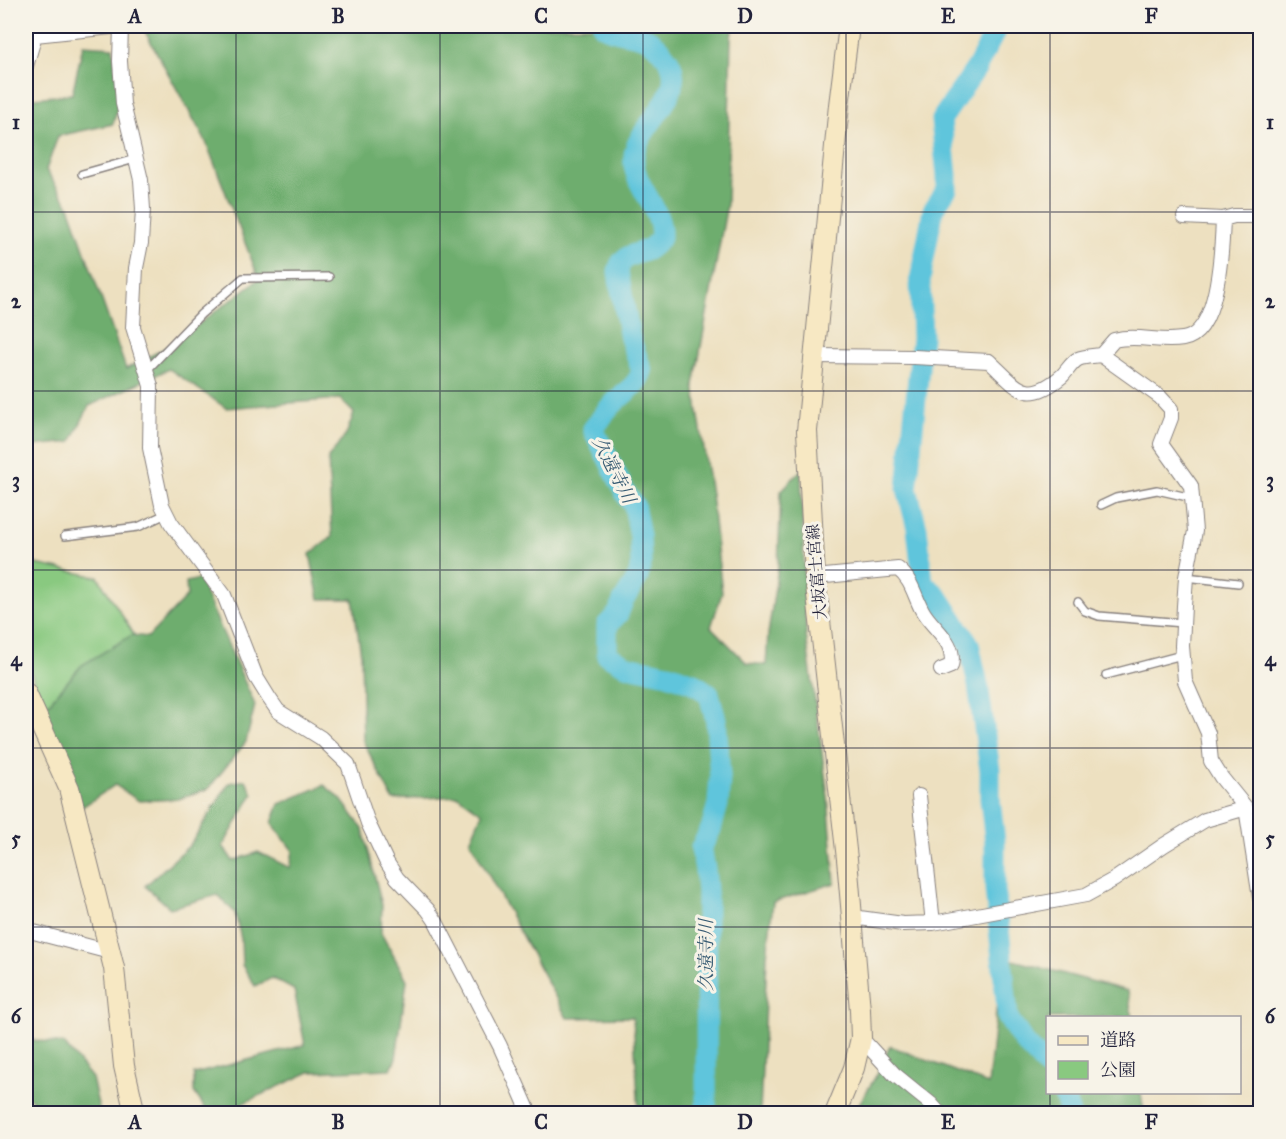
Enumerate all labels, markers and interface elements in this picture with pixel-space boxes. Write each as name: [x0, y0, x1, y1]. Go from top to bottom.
text: A: [126, 4, 142, 28]
text: B: [331, 4, 345, 28]
text: C: [534, 4, 548, 28]
text: D: [737, 4, 753, 28]
text: E: [941, 4, 956, 28]
text: F: [1144, 4, 1158, 28]
text: 1: [12, 110, 20, 134]
text: 1: [1266, 110, 1274, 134]
text: 2: [11, 289, 22, 313]
text: 2: [1265, 289, 1276, 313]
water label: 久遠寺川: [588, 433, 641, 509]
text: 3: [12, 468, 20, 493]
text: 3: [1266, 468, 1274, 493]
street label: 大坂富士宮線: [803, 523, 830, 621]
text: 4: [10, 647, 22, 672]
text: 4: [1264, 647, 1276, 672]
text: 5: [11, 826, 21, 850]
text: 5: [1265, 826, 1275, 850]
water label: 久遠寺川: [695, 917, 717, 991]
text: 6: [11, 1004, 23, 1028]
text: 6: [1265, 1004, 1277, 1028]
legend: [1046, 1016, 1241, 1094]
text: 道路: [1100, 1029, 1136, 1051]
text: 公園: [1100, 1059, 1136, 1081]
text: A: [126, 1110, 142, 1134]
text: B: [331, 1110, 345, 1134]
text: C: [534, 1110, 548, 1134]
text: D: [737, 1110, 753, 1134]
text: E: [941, 1110, 956, 1134]
text: F: [1144, 1110, 1158, 1134]

